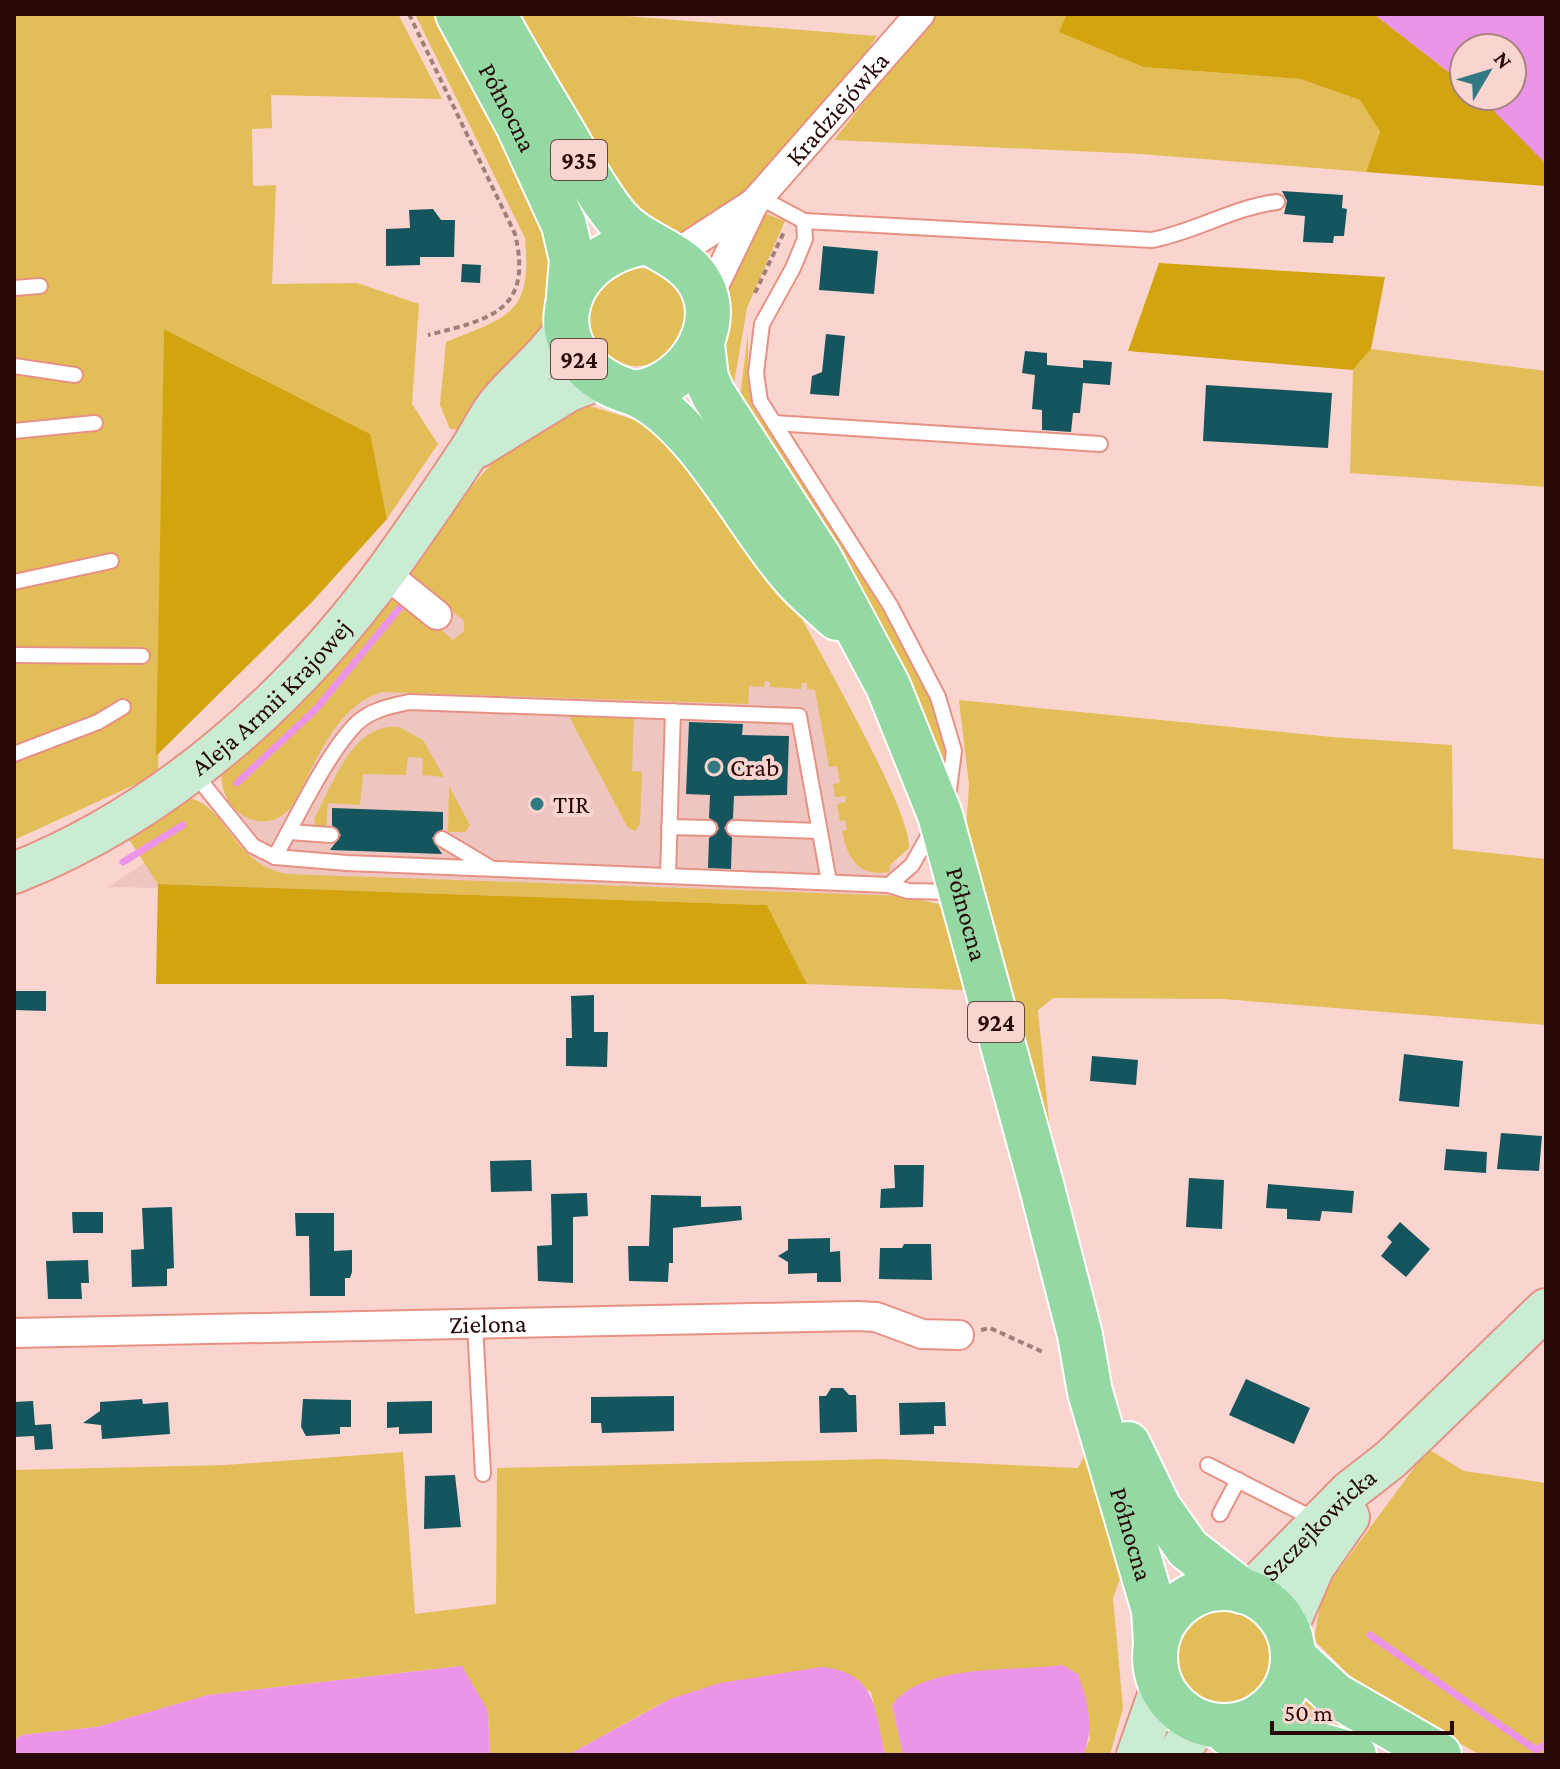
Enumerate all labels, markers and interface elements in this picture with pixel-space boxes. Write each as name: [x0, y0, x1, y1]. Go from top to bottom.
north arrow: [1448, 32, 1528, 112]
street label: Kradziejówka: [780, 46, 895, 171]
text: N: [1489, 46, 1518, 74]
street label: Północna: [473, 58, 543, 156]
road number: 935: [551, 140, 607, 180]
road number: 924: [551, 339, 607, 379]
street label: Aleja Armii Krajowej: [185, 614, 357, 781]
place label: Crab: [730, 753, 779, 782]
marker: Crab: [705, 758, 723, 776]
place label: TIR: [553, 790, 590, 819]
marker: TIR: [528, 795, 546, 813]
street label: Północna: [940, 864, 994, 964]
road number: 924: [968, 1002, 1024, 1042]
street label: Zielona: [449, 1308, 527, 1339]
street label: Szczejkowicka: [1255, 1462, 1382, 1587]
street label: Północna: [1104, 1484, 1159, 1584]
scale bar: [1272, 1685, 1452, 1735]
text: 50 m: [1284, 1699, 1333, 1726]

